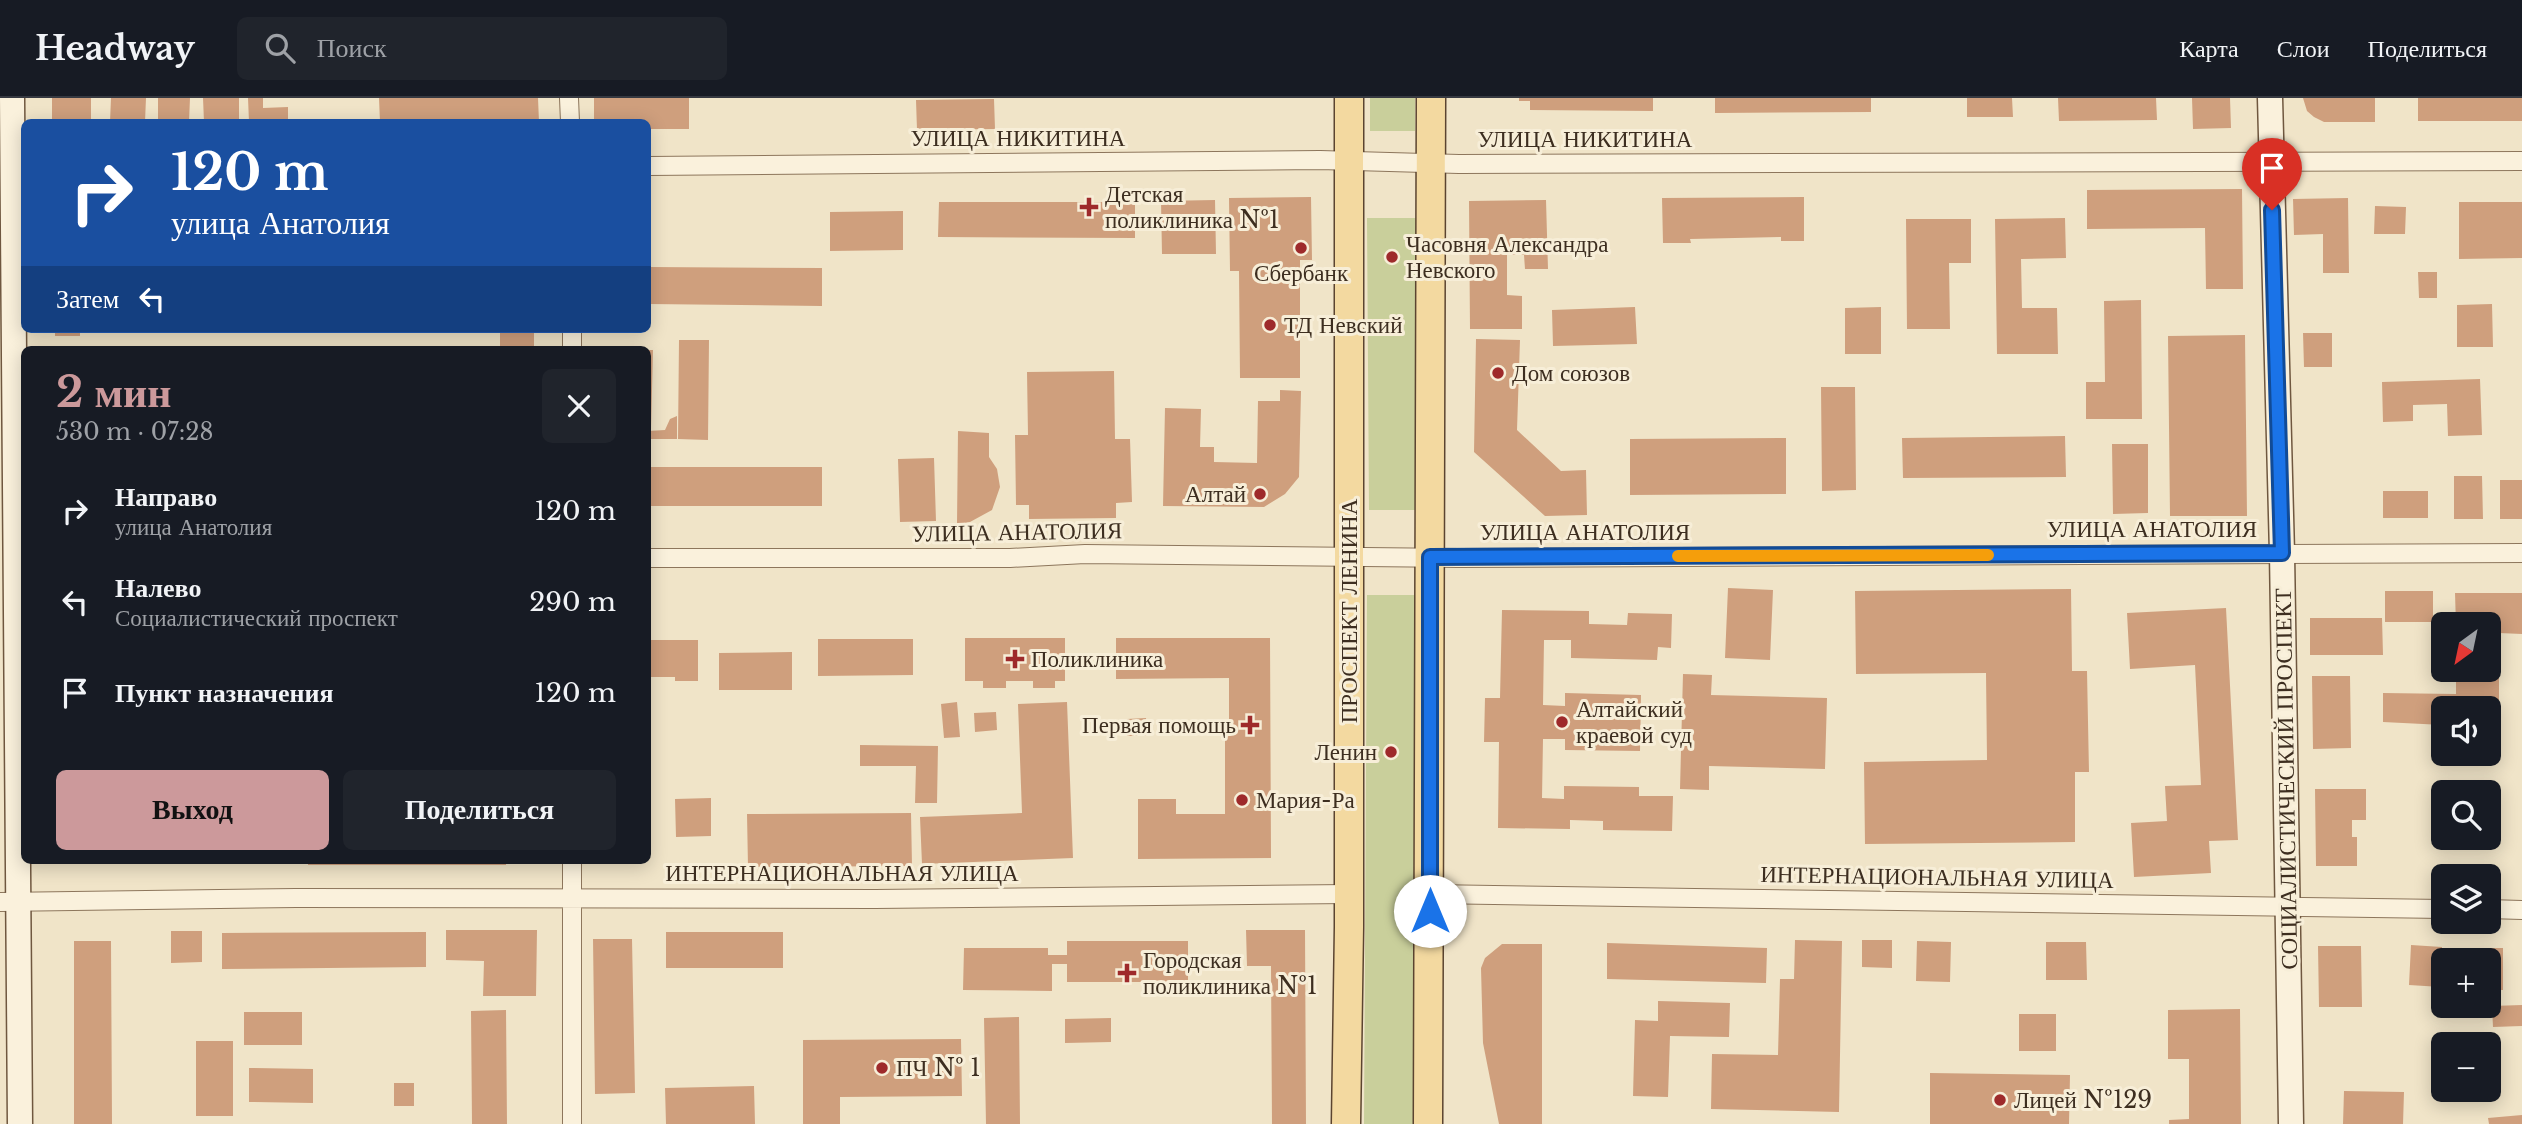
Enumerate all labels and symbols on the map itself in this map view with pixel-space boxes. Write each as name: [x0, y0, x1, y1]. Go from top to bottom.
street label: УЛИЦА НИКИТИНА: [911, 124, 1126, 152]
street label: УЛИЦА НИКИТИНА: [1478, 125, 1693, 153]
pin: [2242, 138, 2302, 210]
place label: Детская поликлиника №1: [1105, 180, 1279, 234]
marker: Детская поликлиника №1: [1079, 197, 1099, 217]
place label: Часовня Александра Невского: [1406, 230, 1609, 284]
marker: Сбербанк: [1293, 240, 1309, 256]
marker: Часовня Александра Невского: [1384, 249, 1400, 265]
place label: Сбербанк: [1254, 259, 1349, 287]
place label: ТД Невский: [1284, 311, 1402, 339]
marker: ТД Невский: [1262, 317, 1278, 333]
place label: Дом союзов: [1512, 359, 1630, 387]
marker: Дом союзов: [1490, 365, 1506, 381]
place label: Алтай: [1185, 480, 1246, 508]
marker: Алтай: [1252, 486, 1268, 502]
street label: ПРОСПЕКТ ЛЕНИНА: [1335, 498, 1363, 723]
street label: УЛИЦА АНАТОЛИЯ: [2047, 515, 2257, 543]
street label: УЛИЦА АНАТОЛИЯ: [912, 516, 1122, 548]
street label: УЛИЦА АНАТОЛИЯ: [1480, 518, 1690, 546]
street label: СОЦИАЛИСТИЧЕСКИЙ ПРОСПЕКТ: [2269, 588, 2303, 970]
north arrow: [2431, 612, 2501, 682]
place label: Поликлиника: [1031, 645, 1163, 673]
marker: Поликлиника: [1005, 649, 1025, 669]
place label: Алтайский краевой суд: [1576, 695, 1692, 749]
place label: Первая помощь: [1082, 711, 1236, 739]
marker: Алтайский краевой суд: [1554, 714, 1570, 730]
marker: Первая помощь: [1242, 717, 1258, 733]
place label: Ленин: [1314, 738, 1377, 766]
marker: Ленин: [1383, 744, 1399, 760]
place label: Мария-Ра: [1256, 786, 1355, 814]
marker: Мария-Ра: [1234, 792, 1250, 808]
street label: ИНТЕРНАЦИОНАЛЬНАЯ УЛИЦА: [665, 859, 1019, 887]
street label: ИНТЕРНАЦИОНАЛЬНАЯ УЛИЦА: [1760, 860, 2114, 894]
position arrow: [1393, 874, 1467, 948]
place label: Городская поликлиника №1: [1143, 946, 1317, 1000]
marker: Городская поликлиника №1: [1117, 963, 1137, 983]
place label: ПЧ № 1: [896, 1054, 981, 1082]
marker: ПЧ № 1: [874, 1060, 890, 1076]
place label: Лицей №129: [2014, 1086, 2152, 1114]
marker: Лицей №129: [1992, 1092, 2008, 1108]

